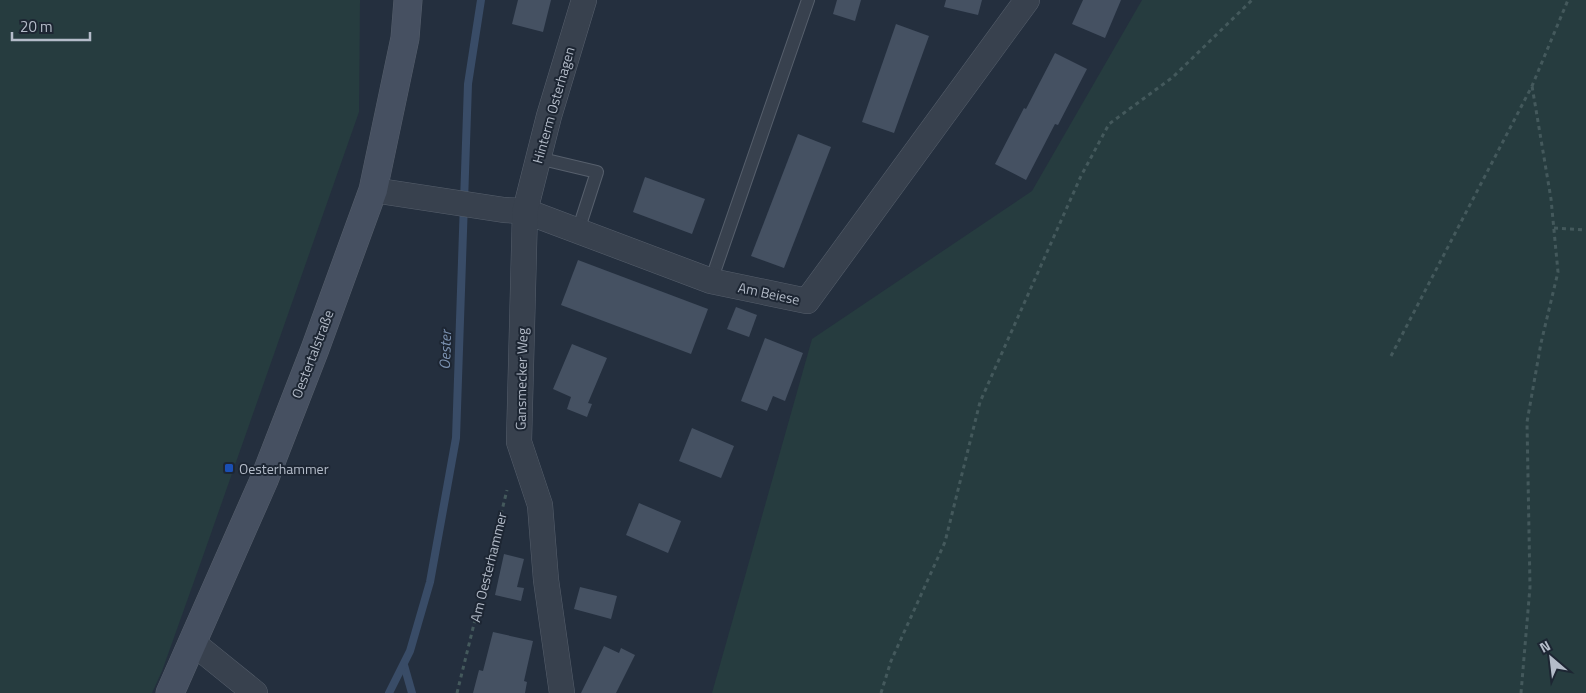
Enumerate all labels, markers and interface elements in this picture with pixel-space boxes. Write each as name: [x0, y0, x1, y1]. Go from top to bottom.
scale bar: [12, 10, 90, 42]
text: 20 m: [20, 15, 53, 38]
street label: Hinterm Osterhagen: [526, 44, 580, 166]
street label: Am Beiese: [736, 276, 802, 310]
street label: Oestertalstraße: [285, 307, 339, 401]
water label: Oester: [433, 328, 457, 370]
street label: Gansmecker Weg: [510, 328, 532, 430]
place label: Oesterhammer: [239, 458, 329, 479]
marker: Oesterhammer: [223, 462, 235, 474]
street label: Am Oesterhammer: [464, 510, 512, 624]
north arrow: [1526, 633, 1576, 683]
text: N: [1535, 635, 1554, 658]

